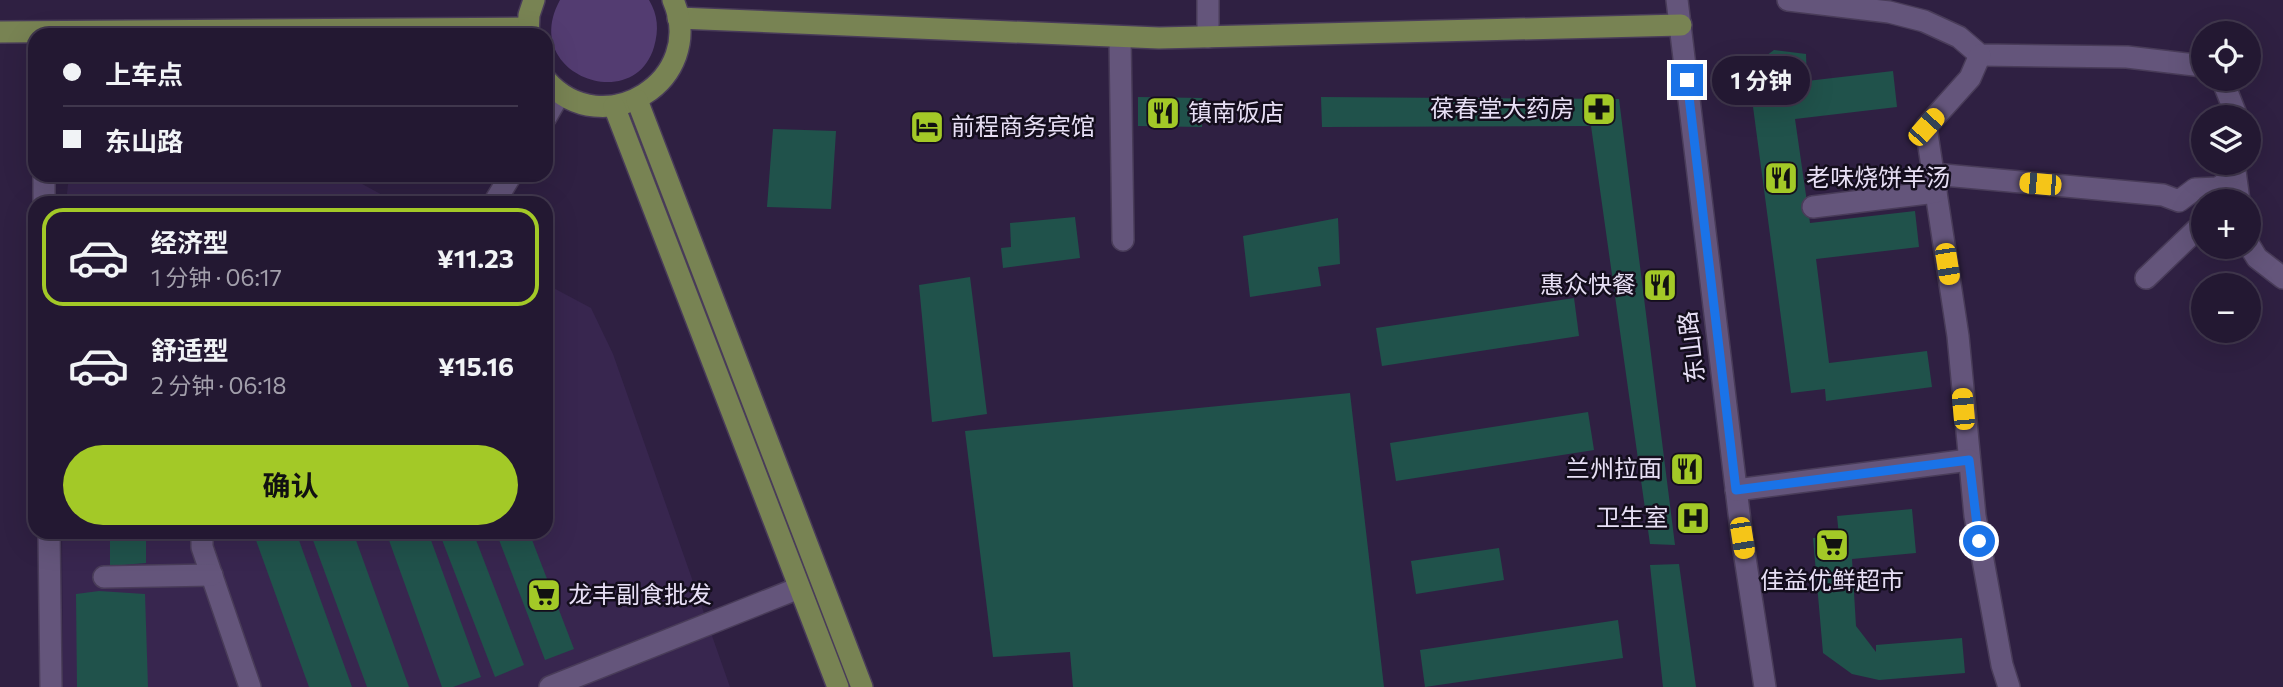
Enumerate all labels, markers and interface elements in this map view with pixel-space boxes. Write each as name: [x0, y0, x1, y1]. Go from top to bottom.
map controls: [2191, 21, 2261, 343]
button: locate: [2191, 21, 2261, 91]
callout: 1 分钟: [1712, 56, 1810, 104]
text: 上车点: [105, 58, 183, 89]
route end: [1671, 64, 1703, 96]
text: 1 分钟: [1731, 66, 1791, 94]
pharmacy icon: 葆春堂大药房: [1580, 90, 1618, 128]
place label: 葆春堂大药房: [1430, 93, 1574, 122]
restaurant icon: 镇南饭店: [1144, 94, 1182, 132]
place label: 镇南饭店: [1188, 97, 1284, 126]
car: [1905, 104, 1948, 150]
button: layers: [2191, 105, 2261, 175]
hotel icon: 前程商务宾馆: [908, 108, 946, 146]
place label: 前程商务宾馆: [951, 111, 1095, 140]
text: 东山路: [105, 125, 183, 156]
restaurant icon: 老味烧饼羊汤: [1762, 159, 1800, 197]
place label: 老味烧饼羊汤: [1806, 162, 1950, 191]
car: [2019, 172, 2062, 196]
button: +: [2191, 189, 2261, 259]
icon: car: [67, 226, 130, 289]
text: 经济型: [151, 226, 229, 257]
text: ¥11.23: [437, 242, 514, 273]
car: [1934, 242, 1961, 286]
text: 1 分钟 · 06:17: [151, 263, 282, 291]
restaurant icon: 惠众快餐: [1641, 266, 1679, 304]
place label: 惠众快餐: [1540, 269, 1636, 298]
button: −: [2191, 273, 2261, 343]
street label: 东山路: [1672, 310, 1709, 385]
icon: car: [67, 334, 130, 397]
text: 舒适型: [151, 334, 229, 365]
text: ¥15.16: [438, 350, 514, 381]
text: 2 分钟 · 06:18: [151, 371, 287, 399]
car: [1951, 387, 1976, 431]
button: 确认: [63, 445, 518, 525]
restaurant icon: 兰州拉面: [1668, 450, 1706, 488]
place label: 兰州拉面: [1566, 453, 1662, 482]
hospital icon: 卫生室: [1674, 499, 1712, 537]
place label: 卫生室: [1596, 502, 1668, 531]
car: [1729, 516, 1756, 560]
route start: [1963, 525, 1995, 557]
supermarket icon: 佳益优鲜超市: [1813, 526, 1851, 564]
place label: 佳益优鲜超市: [1760, 565, 1904, 594]
supermarket icon: 龙丰副食批发: [525, 576, 563, 614]
place label: 龙丰副食批发: [568, 579, 712, 608]

